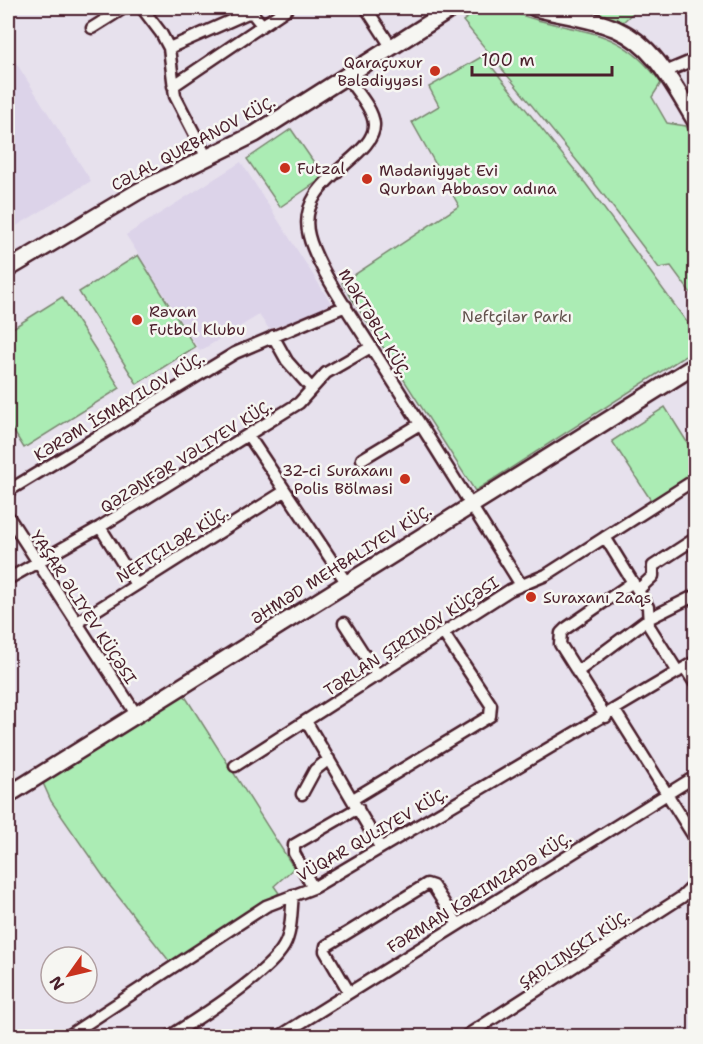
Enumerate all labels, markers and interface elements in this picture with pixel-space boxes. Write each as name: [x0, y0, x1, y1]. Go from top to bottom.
scale bar: [472, 39, 612, 77]
text: 100 m: [481, 48, 535, 72]
place label: Qaraçuxur Bələdiyyəsi: [337, 52, 423, 91]
marker: Qaraçuxur Bələdiyyəsi: [428, 64, 442, 78]
street label: CƏLAL QURBANOV KÜÇ.: [107, 91, 279, 196]
place label: Futzal: [297, 158, 346, 179]
place label: Mədəniyyət Evi Qurban Abbasov adına: [379, 160, 557, 199]
marker: Futzal: [278, 161, 292, 175]
marker: Mədəniyyət Evi Qurban Abbasov adına: [360, 172, 374, 186]
street label: MƏKTƏBLI KÜÇ.: [334, 265, 415, 382]
place label: Rəvan Futbol Klubu: [149, 301, 245, 340]
park label: Neftçilər Parkı: [462, 306, 572, 327]
marker: Rəvan Futbol Klubu: [130, 313, 144, 327]
street label: KƏRƏM İSMAYILOV KÜÇ.: [30, 347, 209, 466]
street label: QƏZƏNFƏR VƏLIYEV KÜÇ.: [96, 395, 276, 518]
place label: 32-ci Suraxanı Polis Bölməsi: [282, 460, 393, 499]
marker: 32-ci Suraxanı Polis Bölməsi: [398, 472, 412, 486]
street label: ƏHMƏD MEHBALIYEV KÜÇ.: [247, 500, 436, 629]
street label: NEFTÇILƏR KÜÇ.: [112, 501, 232, 587]
street label: YAŞAR ƏLIYEV KÜÇƏSI: [26, 526, 141, 688]
street label: TƏRLAN ŞIRINOV KÜÇƏSI: [320, 572, 503, 701]
place label: Suraxanı Zaqs: [543, 587, 652, 608]
marker: Suraxanı Zaqs: [524, 590, 538, 604]
street label: VÜQAR QULIYEV KÜÇ.: [293, 783, 451, 886]
street label: FƏRMAN KƏRIMZADƏ KÜÇ.: [383, 827, 575, 958]
street label: ŞADLINSKI KÜÇ.: [515, 906, 634, 993]
north arrow: [39, 945, 99, 1005]
text: N: [45, 972, 69, 994]

